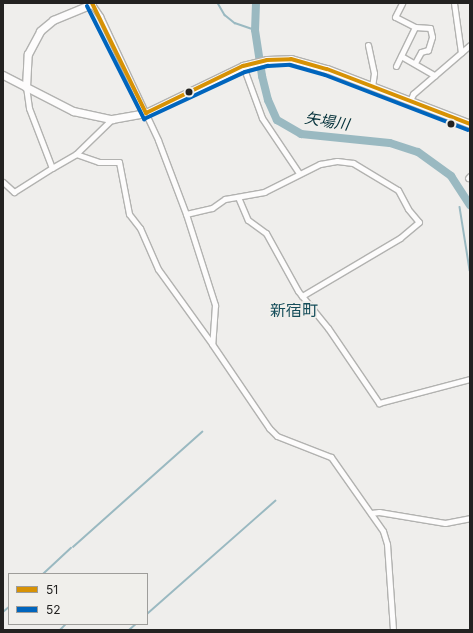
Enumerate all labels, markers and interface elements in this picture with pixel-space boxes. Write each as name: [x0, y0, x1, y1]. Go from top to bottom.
unlabelled marker: [184, 87, 194, 97]
water label: 矢場川: [303, 109, 351, 133]
unlabelled marker: [446, 119, 456, 129]
district label: 新宿町: [270, 300, 318, 320]
legend: [8, 573, 148, 625]
text: 51: [46, 582, 58, 597]
text: 52: [46, 602, 61, 617]

